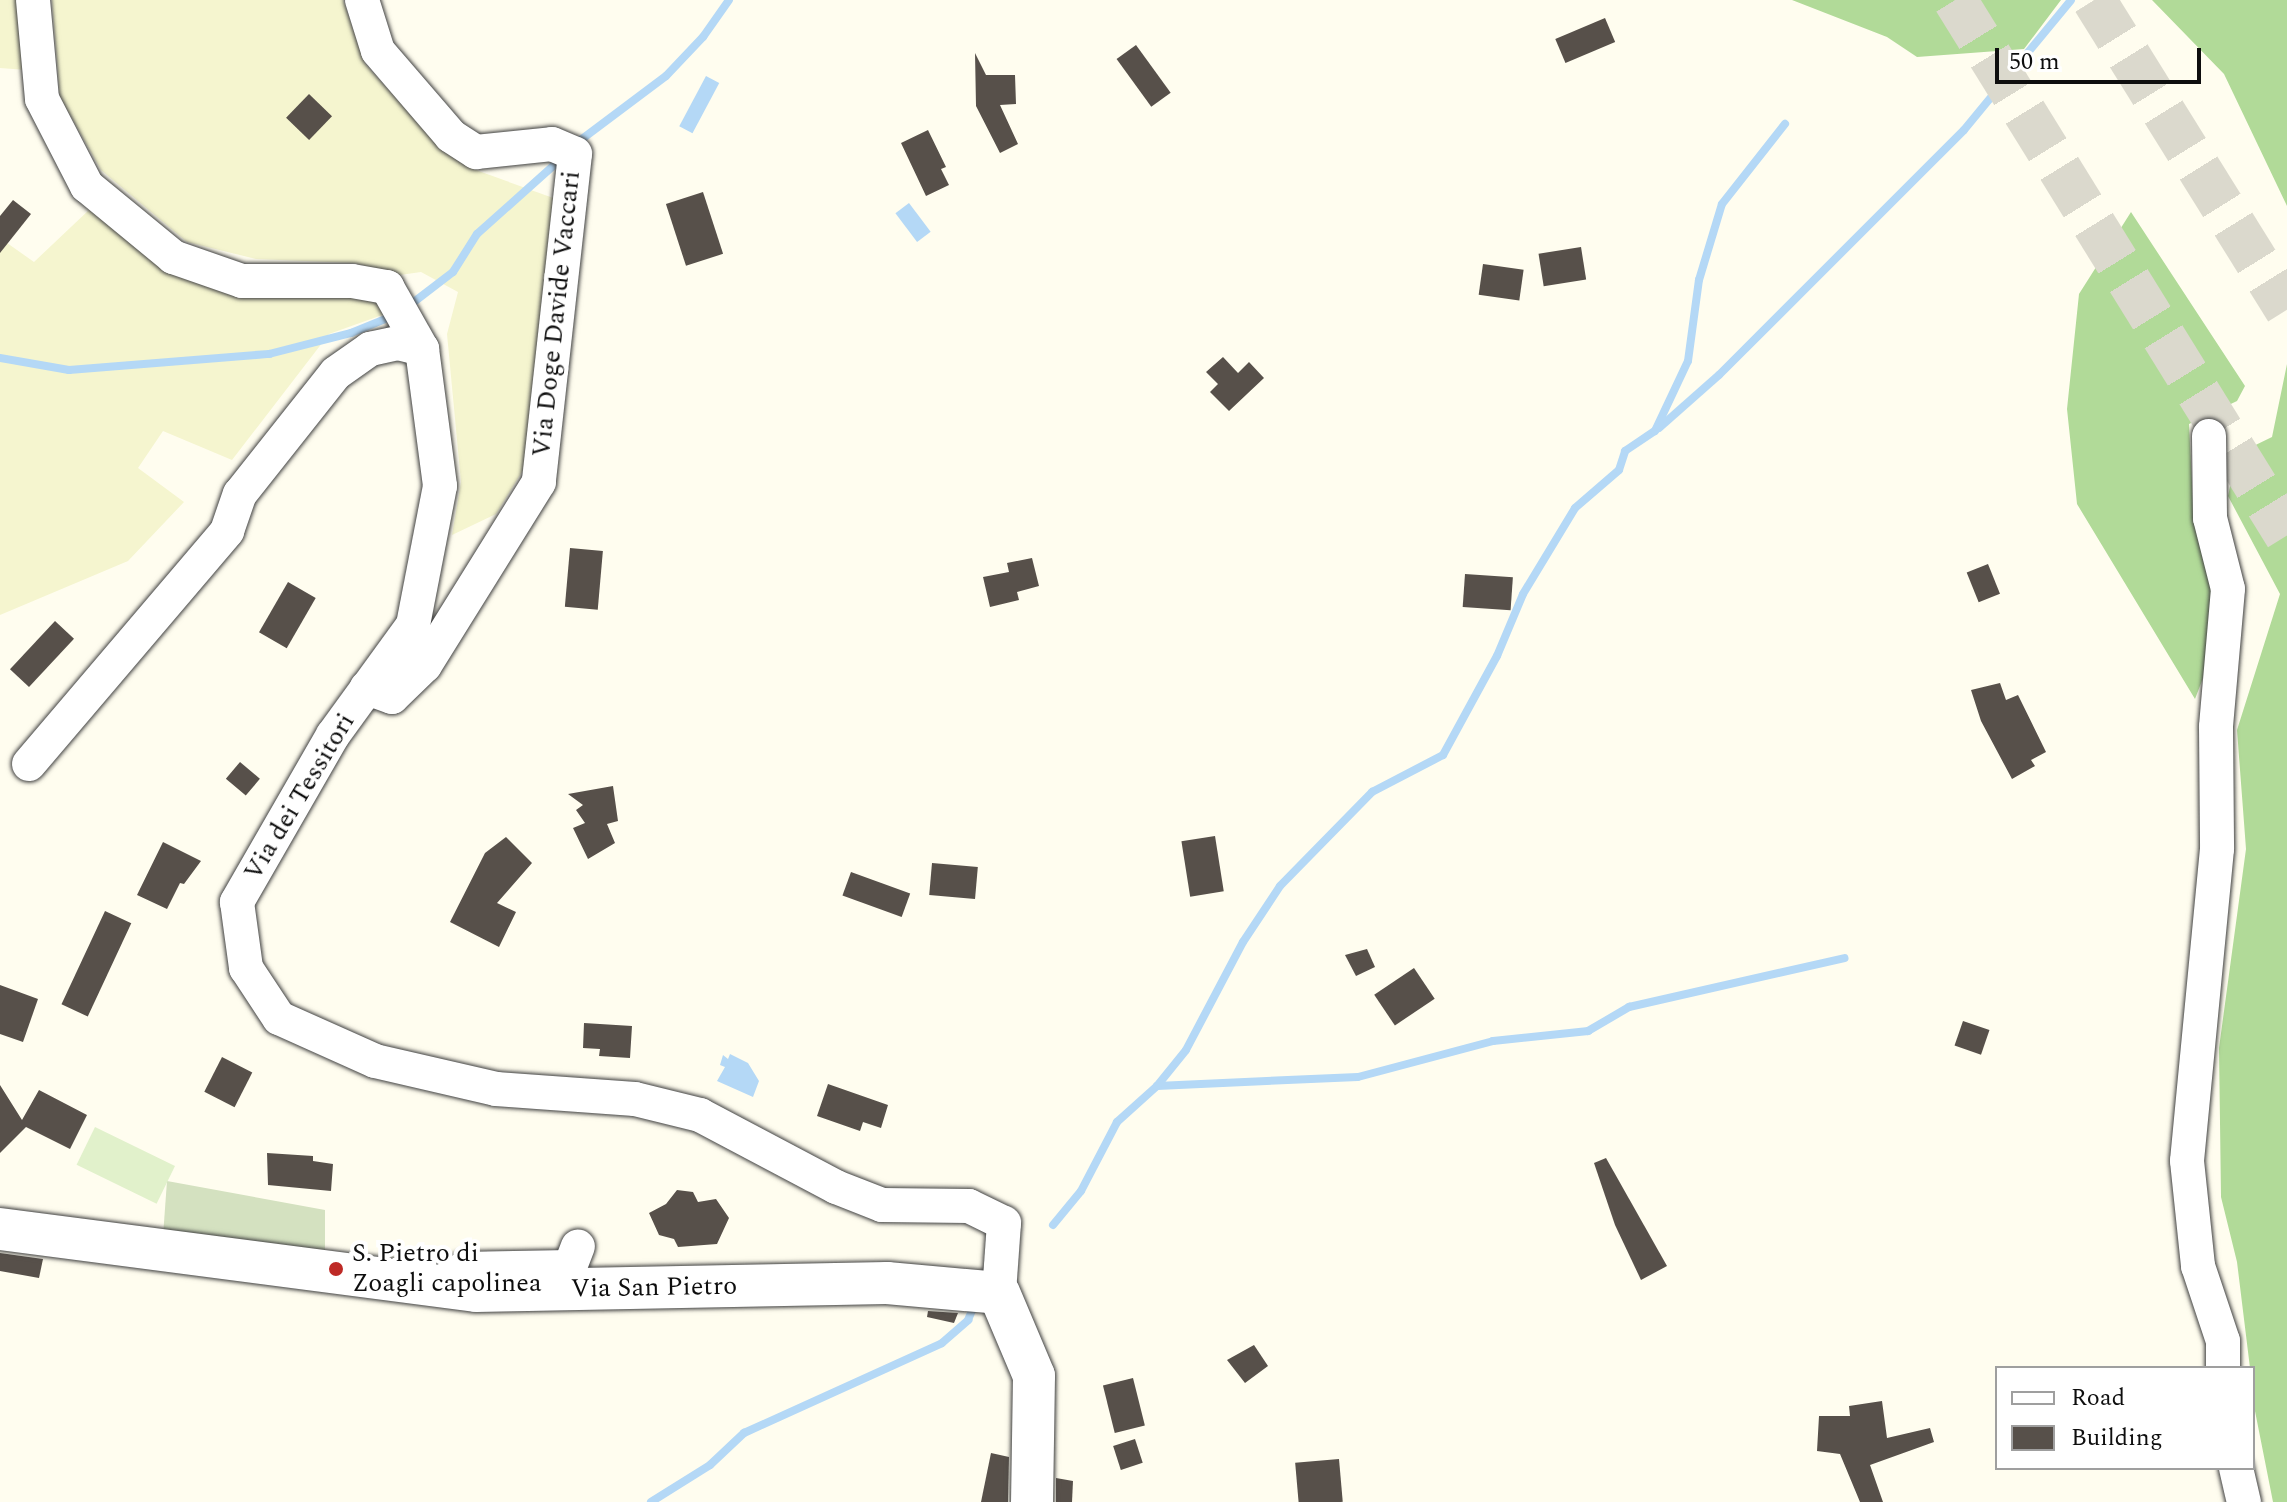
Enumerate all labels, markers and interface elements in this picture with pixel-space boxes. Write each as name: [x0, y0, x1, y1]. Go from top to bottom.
scale bar: [1999, 32, 2205, 82]
text: 50 m: [2009, 44, 2060, 80]
street label: Via Doge Davide Vaccari: [526, 169, 588, 459]
street label: Via dei Tessitori: [238, 708, 362, 886]
place label: S. Pietro di Zoagli capolinea: [352, 1238, 542, 1300]
marker: S. Pietro di Zoagli capolinea: [327, 1260, 345, 1278]
street label: Via San Pietro: [571, 1271, 737, 1305]
legend: [1995, 1366, 2255, 1470]
text: Road: [2071, 1380, 2125, 1416]
text: Building: [2071, 1420, 2163, 1456]

